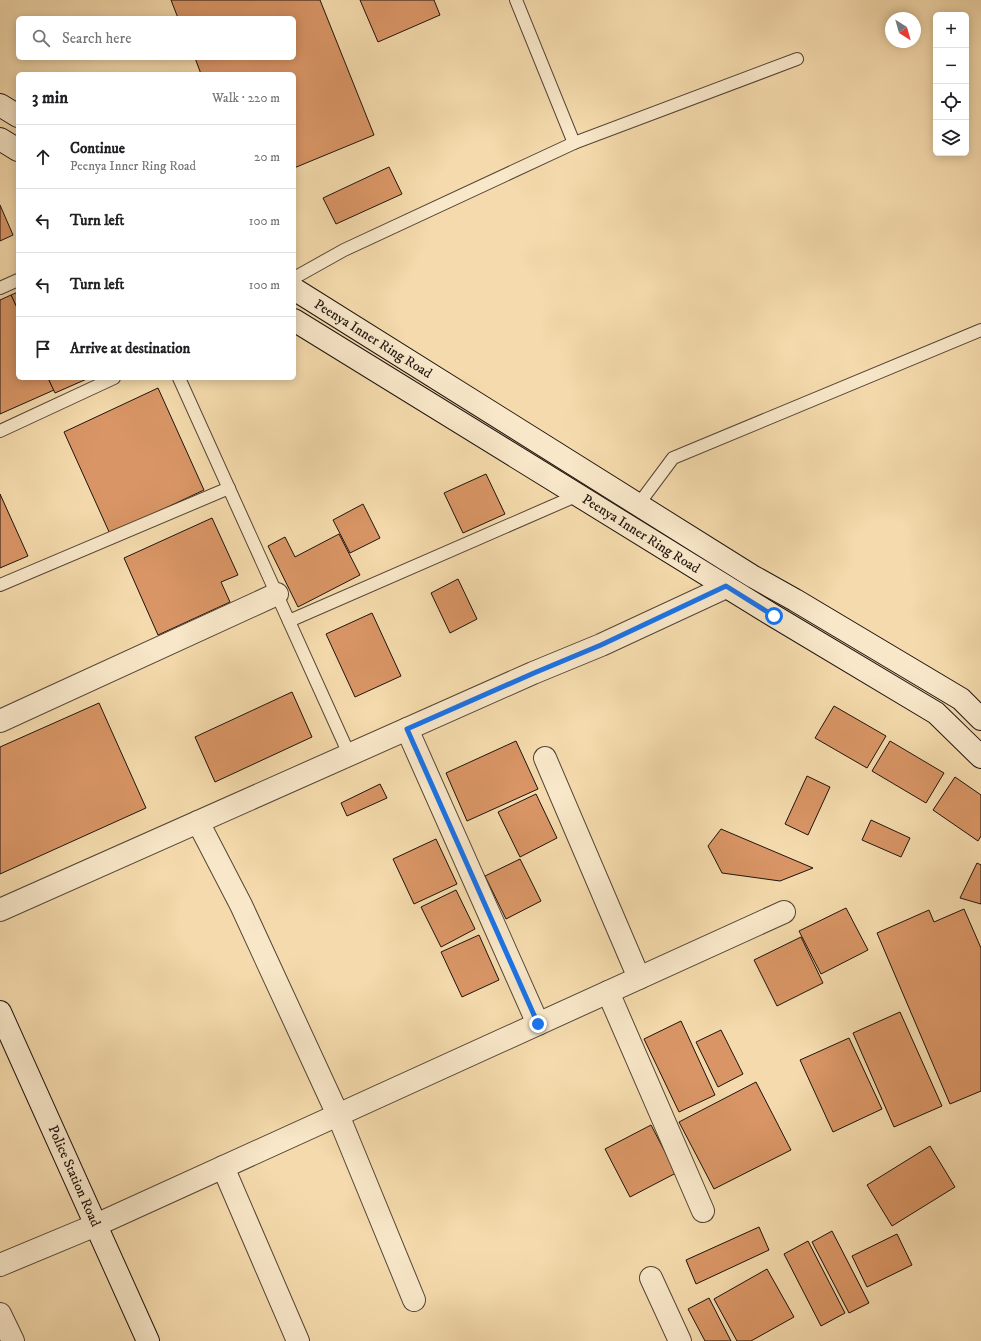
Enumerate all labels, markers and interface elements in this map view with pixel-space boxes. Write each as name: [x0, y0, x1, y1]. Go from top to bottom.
north arrow: [885, 12, 921, 48]
map controls: [933, 12, 969, 156]
button: +: [933, 12, 969, 48]
search box: [16, 16, 296, 60]
icon: search: [30, 27, 52, 49]
text: Search here: [62, 29, 131, 48]
button: −: [933, 48, 969, 84]
button: locate: [933, 84, 969, 120]
text: 3 min: [32, 87, 68, 109]
text: Walk · 220 m: [212, 90, 280, 106]
button: layers: [933, 120, 969, 156]
text: Continue: [70, 139, 125, 158]
icon: ahead: [32, 146, 54, 168]
text: 20 m: [254, 149, 280, 165]
text: Peenya Inner Ring Road: [70, 158, 196, 174]
icon: left: [32, 210, 54, 232]
text: Turn left: [70, 211, 124, 230]
text: 100 m: [249, 213, 280, 229]
icon: left: [32, 274, 54, 296]
text: Turn left: [70, 275, 124, 294]
text: 100 m: [249, 277, 280, 293]
street label: Peenya Inner Ring Road: [311, 295, 435, 383]
icon: arrive: [32, 338, 54, 360]
text: Arrive at destination: [70, 339, 190, 358]
street label: Peenya Inner Ring Road: [579, 490, 703, 578]
route start: [765, 607, 783, 625]
route end: [529, 1015, 547, 1033]
street label: Police Station Road: [44, 1122, 104, 1230]

